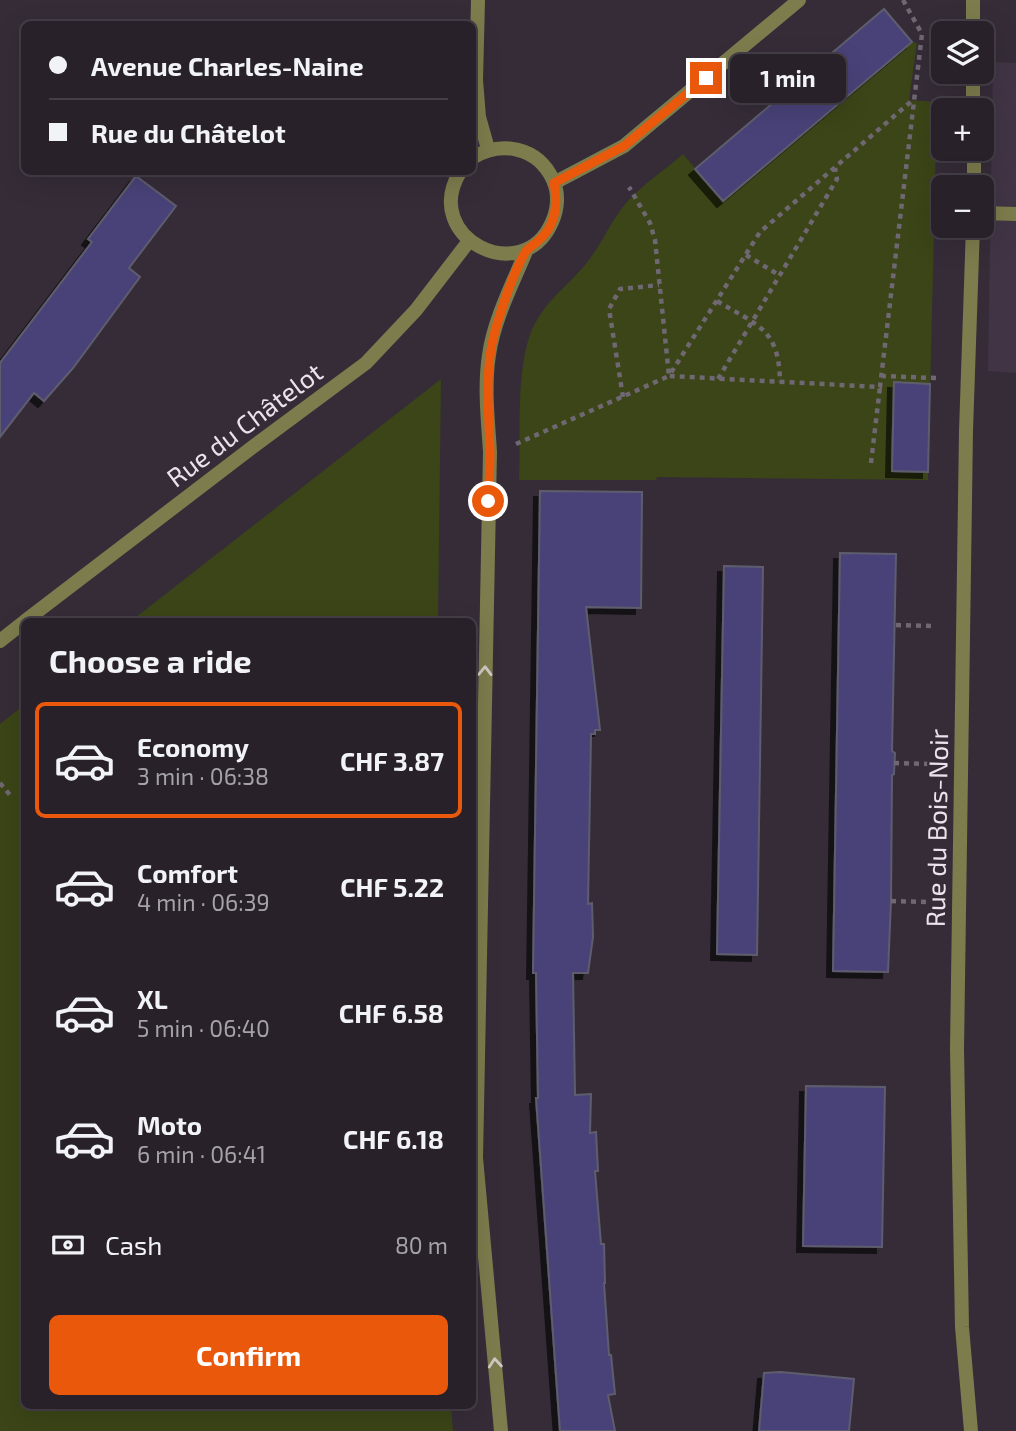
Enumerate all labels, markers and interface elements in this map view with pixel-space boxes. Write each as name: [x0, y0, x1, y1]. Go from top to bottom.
map controls: [931, 21, 994, 238]
button: layers: [931, 21, 994, 84]
text: Avenue Charles-Naine: [91, 50, 364, 81]
callout: 1 min: [730, 54, 846, 102]
route end: [690, 62, 722, 94]
text: 1 min: [760, 64, 816, 92]
button: +: [931, 98, 994, 161]
text: Rue du Châtelot: [91, 117, 286, 148]
button: −: [931, 175, 994, 238]
street label: Rue du Châtelot: [160, 355, 328, 493]
route start: [472, 485, 504, 517]
text: Choose a ride: [49, 641, 252, 679]
one-way arrow: [477, 665, 493, 676]
icon: car: [53, 729, 116, 792]
street label: Rue du Bois-Noir: [919, 729, 953, 927]
text: Economy: [137, 731, 249, 762]
text: CHF 3.87: [340, 745, 444, 776]
text: 3 min · 06:38: [137, 762, 269, 790]
icon: car: [53, 855, 116, 918]
text: Comfort: [137, 857, 238, 888]
text: CHF 5.22: [340, 871, 444, 902]
text: 4 min · 06:39: [137, 888, 270, 916]
icon: car: [53, 981, 116, 1044]
text: XL: [137, 983, 168, 1014]
text: CHF 6.58: [339, 997, 444, 1028]
text: 5 min · 06:40: [137, 1014, 270, 1042]
icon: car: [53, 1107, 116, 1170]
text: Moto: [137, 1109, 202, 1140]
text: CHF 6.18: [343, 1123, 444, 1154]
text: 6 min · 06:41: [137, 1140, 266, 1168]
icon: cash: [49, 1226, 87, 1264]
text: Cash: [105, 1229, 162, 1260]
text: 80 m: [395, 1231, 448, 1259]
button: Confirm: [49, 1315, 448, 1395]
one-way arrow: [488, 1357, 503, 1368]

